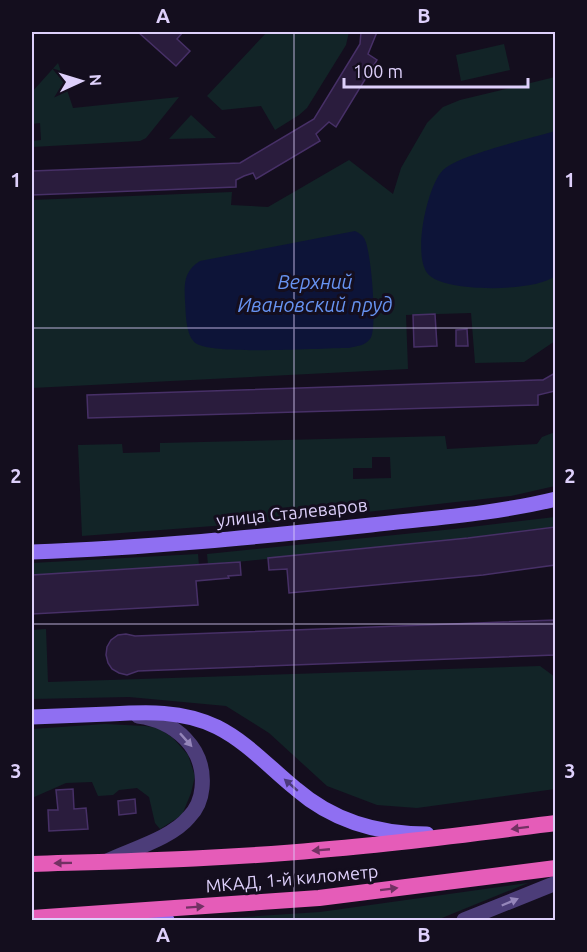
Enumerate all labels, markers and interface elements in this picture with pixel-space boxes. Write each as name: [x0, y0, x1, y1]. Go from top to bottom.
text: A: [156, 4, 170, 27]
text: B: [417, 4, 431, 27]
north arrow: [51, 51, 111, 111]
scale bar: [344, 51, 528, 89]
text: 100 m: [353, 61, 403, 81]
text: N: [87, 73, 105, 87]
text: 1: [10, 168, 22, 191]
text: 1: [564, 168, 576, 191]
water label: Верхний Ивановский пруд: [237, 270, 393, 316]
text: 2: [10, 464, 22, 487]
text: 2: [564, 464, 576, 487]
street label: улица Сталеваров: [215, 494, 369, 530]
one-way arrow: [179, 733, 193, 748]
text: 3: [10, 759, 22, 782]
text: 3: [564, 759, 576, 782]
one-way arrow: [283, 778, 299, 791]
one-way arrow: [510, 823, 529, 833]
one-way arrow: [312, 845, 331, 855]
one-way arrow: [54, 858, 73, 868]
street label: МКАД, 1-й километр: [205, 860, 379, 896]
one-way arrow: [379, 885, 398, 894]
one-way arrow: [501, 897, 518, 906]
one-way arrow: [185, 902, 204, 912]
text: A: [156, 923, 170, 946]
text: B: [417, 923, 431, 946]

